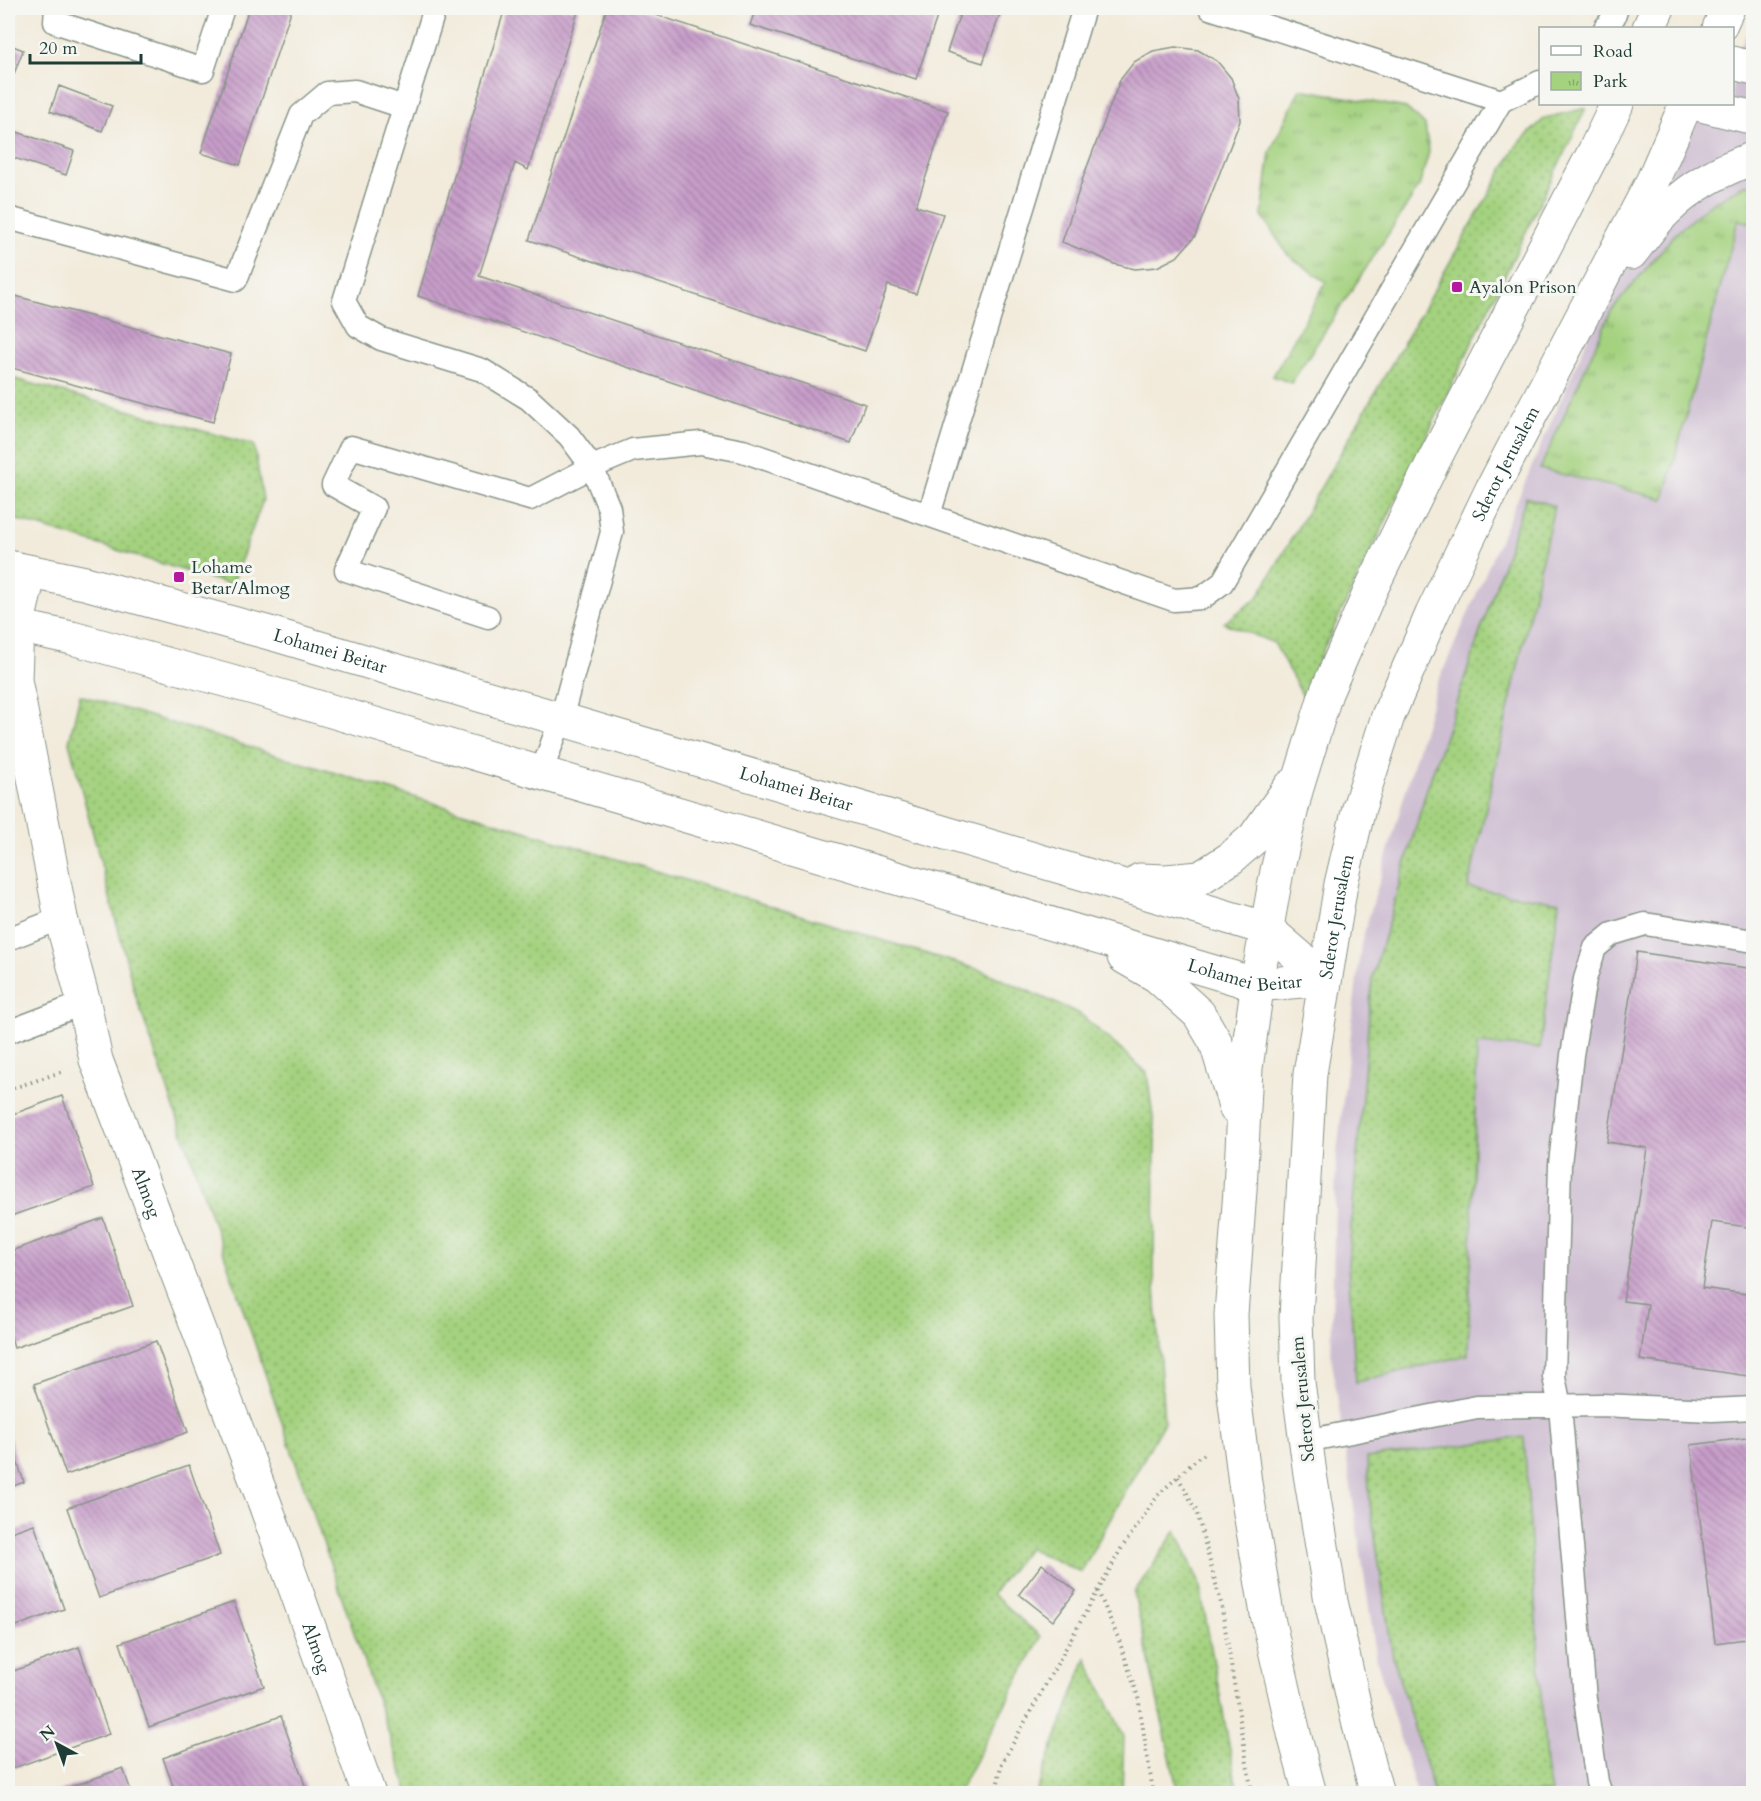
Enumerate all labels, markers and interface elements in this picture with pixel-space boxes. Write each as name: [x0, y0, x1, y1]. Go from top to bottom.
scale bar: [30, 27, 141, 65]
legend: [1539, 27, 1734, 105]
text: 20 m: [39, 36, 78, 61]
text: Road: [1593, 39, 1633, 64]
text: Park: [1593, 69, 1628, 94]
place label: Ayalon Prison: [1469, 275, 1577, 300]
marker: Ayalon Prison: [1450, 280, 1464, 294]
street label: Sderot Jerusalem: [1466, 401, 1546, 525]
place label: Lohame Betar/Almog: [191, 555, 291, 601]
marker: Lohame Betar/Almog: [172, 570, 186, 584]
street label: Lohamei Beitar: [270, 622, 390, 680]
street label: Lohamei Beitar: [736, 760, 856, 818]
street label: Sderot Jerusalem: [1313, 851, 1360, 981]
street label: Lohamei Beitar: [1185, 952, 1304, 998]
street label: Almog: [125, 1163, 168, 1222]
street label: Sderot Jerusalem: [1285, 1334, 1321, 1463]
street label: Almog: [296, 1619, 337, 1677]
north arrow: [27, 1714, 87, 1774]
text: N: [35, 1721, 60, 1746]

